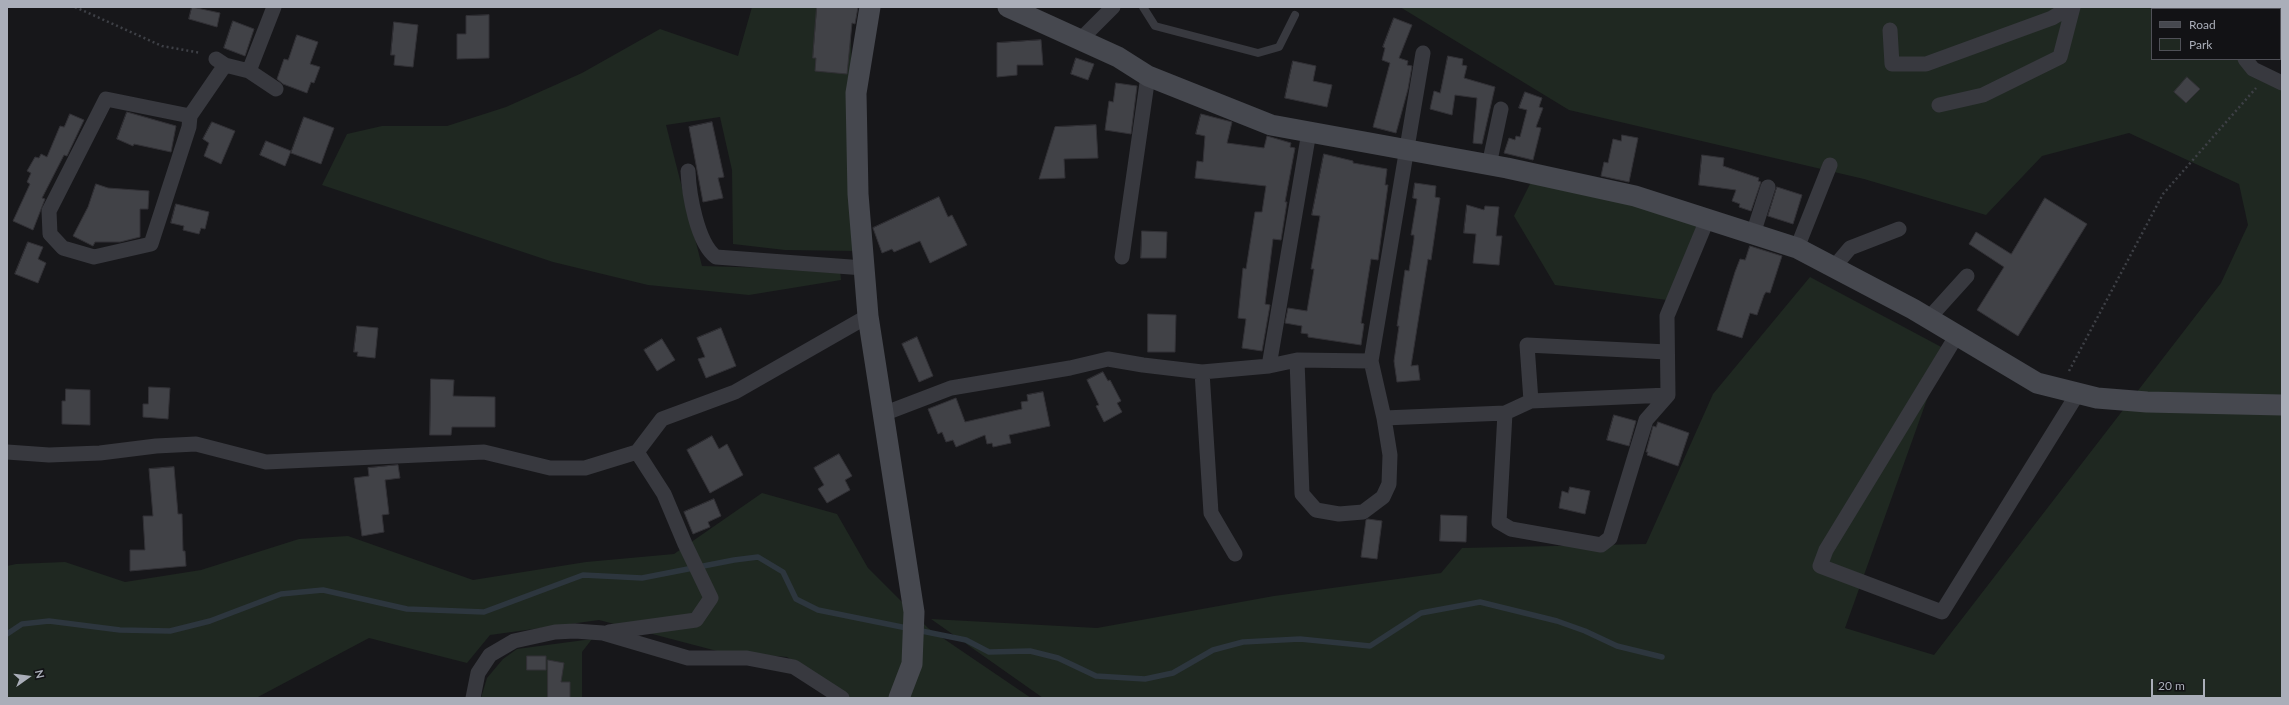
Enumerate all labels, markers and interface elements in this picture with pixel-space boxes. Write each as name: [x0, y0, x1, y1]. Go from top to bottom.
legend: [2151, 8, 2281, 60]
text: Road: [2189, 17, 2216, 32]
text: Park: [2189, 37, 2212, 52]
north arrow: [8, 657, 48, 697]
text: N: [33, 668, 47, 680]
scale bar: [2153, 671, 2207, 697]
text: 20 m: [2158, 678, 2185, 693]

